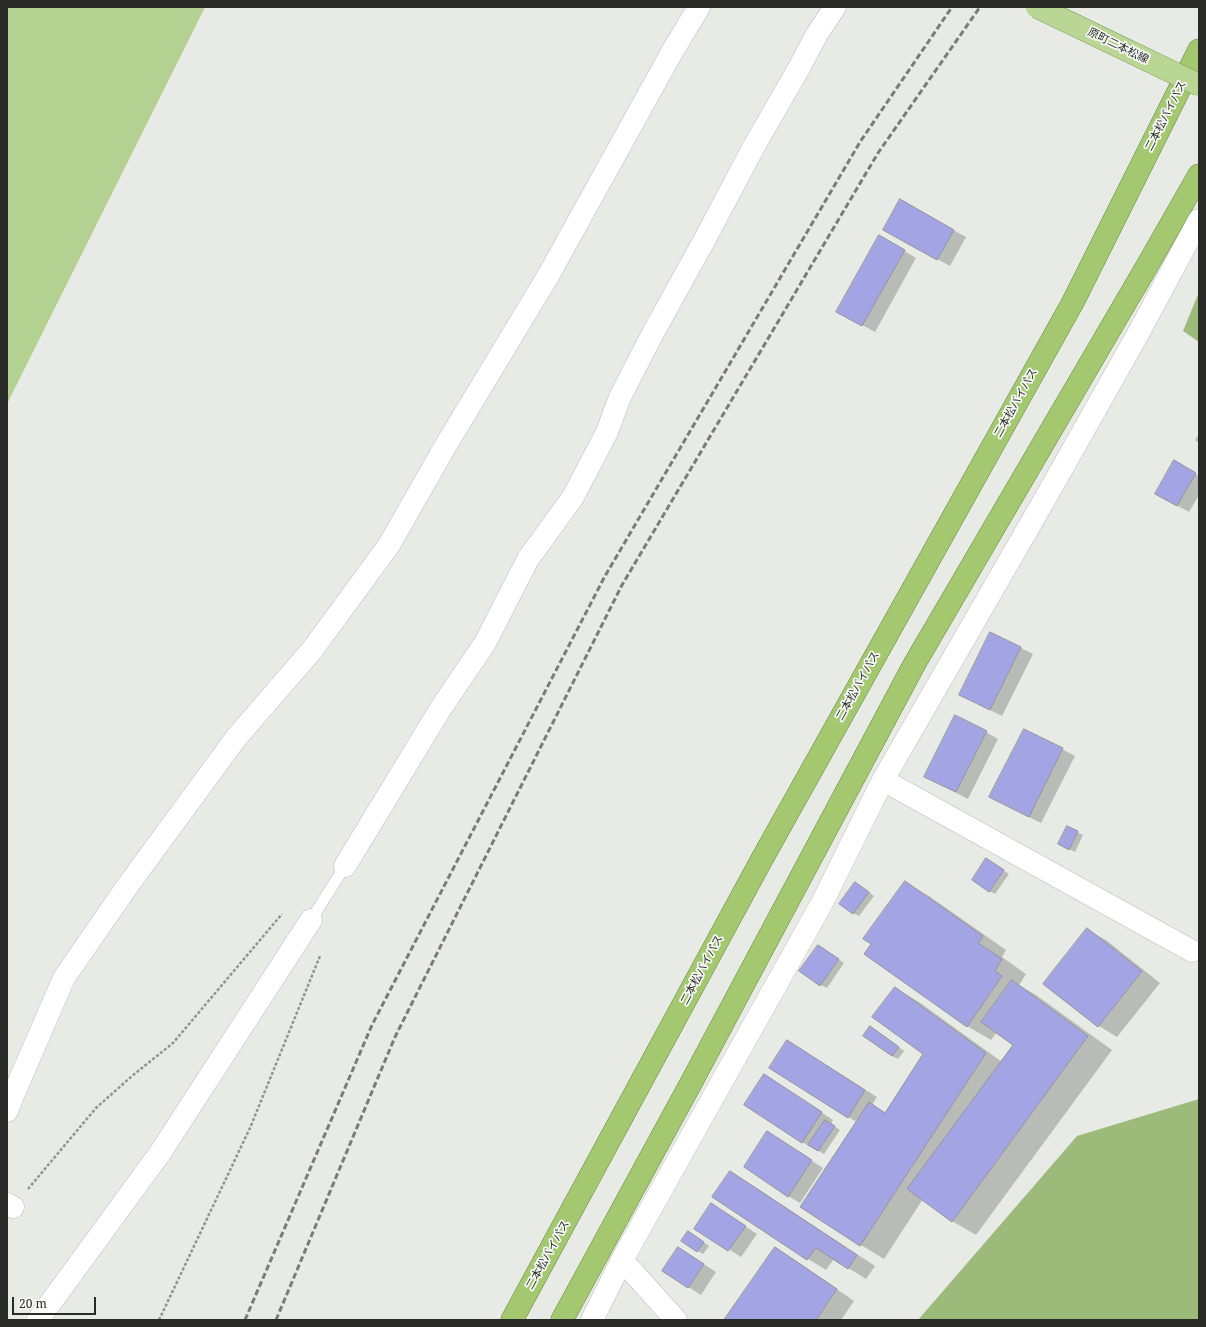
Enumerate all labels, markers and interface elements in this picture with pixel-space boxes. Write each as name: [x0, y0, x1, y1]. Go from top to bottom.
street label: 原町二本松線: [1085, 26, 1151, 66]
street label: 二本松バイパス: [1143, 79, 1189, 153]
street label: 二本松バイパス: [992, 366, 1040, 440]
street label: 二本松バイパス: [834, 649, 882, 723]
street label: 二本松バイパス: [678, 933, 726, 1007]
street label: 二本松バイパス: [524, 1218, 572, 1292]
scale bar: [14, 1289, 98, 1315]
text: 20 m: [19, 1295, 47, 1312]

